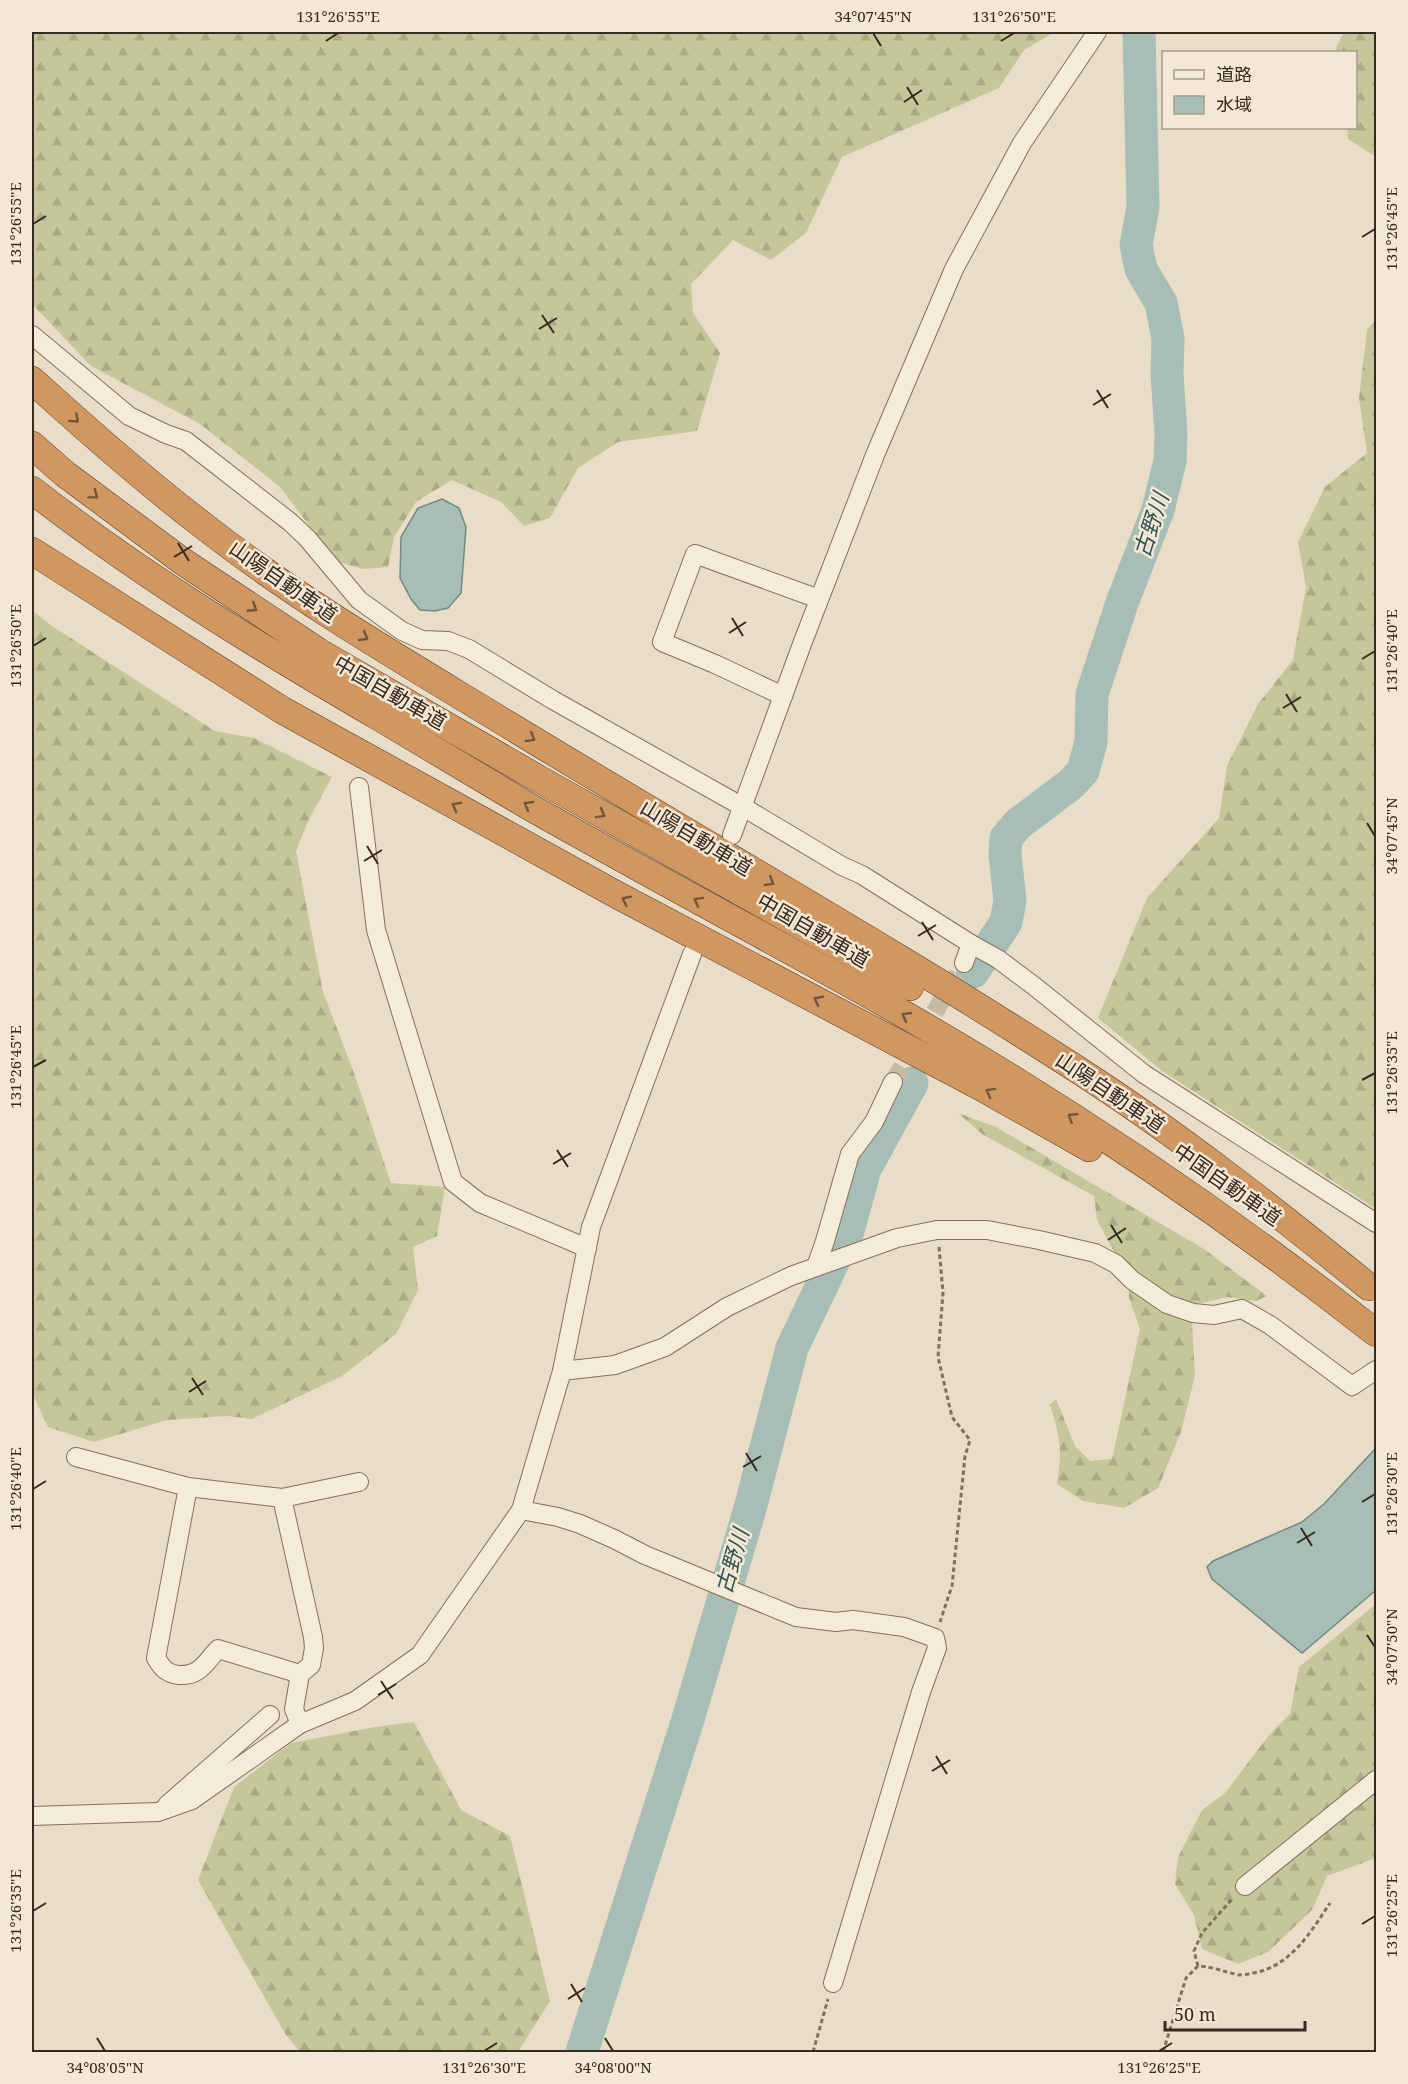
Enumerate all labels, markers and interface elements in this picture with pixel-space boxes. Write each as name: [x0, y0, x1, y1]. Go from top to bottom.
text: 131°26'55"E: [296, 6, 380, 26]
text: 34°07'45"N: [834, 6, 912, 26]
text: 131°26'50"E: [972, 6, 1056, 26]
legend: [1162, 51, 1357, 129]
text: 道路: [1216, 62, 1252, 86]
text: 水域: [1216, 92, 1252, 116]
text: 131°26'55"E: [5, 182, 25, 266]
text: 131°26'45"E: [1381, 187, 1401, 271]
one-way arrow: [68, 412, 79, 423]
water label: 古野川: [1126, 487, 1175, 561]
one-way arrow: [87, 488, 98, 499]
street label: 山陽自動車道: [224, 534, 343, 629]
one-way arrow: [246, 601, 257, 612]
text: 131°26'50"E: [5, 604, 25, 688]
text: 131°26'40"E: [1381, 609, 1401, 693]
one-way arrow: [358, 630, 368, 642]
street label: 中国自動車道: [329, 649, 452, 736]
one-way arrow: [525, 731, 535, 743]
street label: 山陽自動車道: [635, 793, 758, 882]
text: 34°07'45"N: [1381, 797, 1401, 875]
one-way arrow: [524, 801, 534, 813]
one-way arrow: [451, 802, 462, 813]
one-way arrow: [595, 807, 605, 818]
one-way arrow: [764, 875, 774, 886]
street label: 中国自動車道: [752, 887, 875, 974]
one-way arrow: [622, 896, 633, 907]
one-way arrow: [694, 897, 704, 908]
one-way arrow: [813, 996, 824, 1007]
one-way arrow: [901, 1011, 912, 1023]
text: 131°26'45"E: [5, 1025, 25, 1109]
text: 131°26'35"E: [1381, 1031, 1401, 1115]
street label: 山陽自動車道: [1051, 1045, 1171, 1139]
one-way arrow: [985, 1088, 996, 1099]
one-way arrow: [1068, 1112, 1078, 1124]
street label: 中国自動車道: [1168, 1137, 1287, 1232]
text: 131°26'40"E: [5, 1447, 25, 1531]
text: 131°26'30"E: [1381, 1452, 1401, 1536]
water label: 古野川: [708, 1523, 755, 1597]
text: 34°07'50"N: [1381, 1608, 1401, 1686]
text: 131°26'35"E: [5, 1869, 25, 1953]
text: 131°26'25"E: [1381, 1874, 1401, 1958]
scale bar: [1165, 1994, 1304, 2032]
text: 50 m: [1174, 2002, 1216, 2026]
text: 34°08'05"N: [66, 2057, 144, 2077]
text: 131°26'30"E: [442, 2057, 526, 2077]
text: 34°08'00"N: [574, 2057, 652, 2077]
text: 131°26'25"E: [1117, 2057, 1201, 2077]

